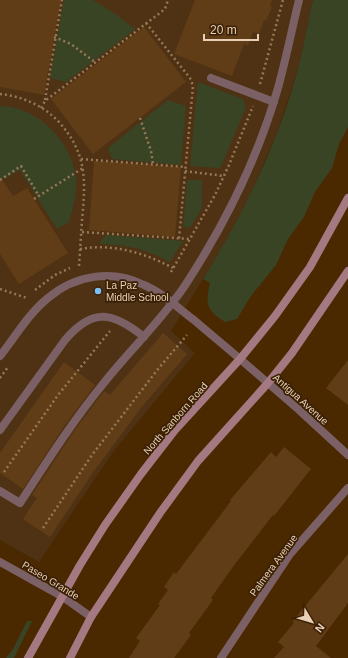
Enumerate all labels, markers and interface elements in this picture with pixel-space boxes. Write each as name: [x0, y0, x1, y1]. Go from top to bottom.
scale bar: [204, 16, 258, 42]
text: 20 m: [210, 23, 237, 37]
place label: La Paz Middle School: [106, 280, 169, 303]
marker: La Paz Middle School: [93, 286, 103, 296]
street label: Antigua Avenue: [271, 372, 331, 427]
street label: North Sanborn Road: [141, 380, 210, 457]
street label: Palmera Avenue: [247, 532, 300, 598]
street label: Paseo Grande: [20, 559, 82, 602]
north arrow: [292, 602, 332, 642]
text: N: [313, 621, 327, 635]

